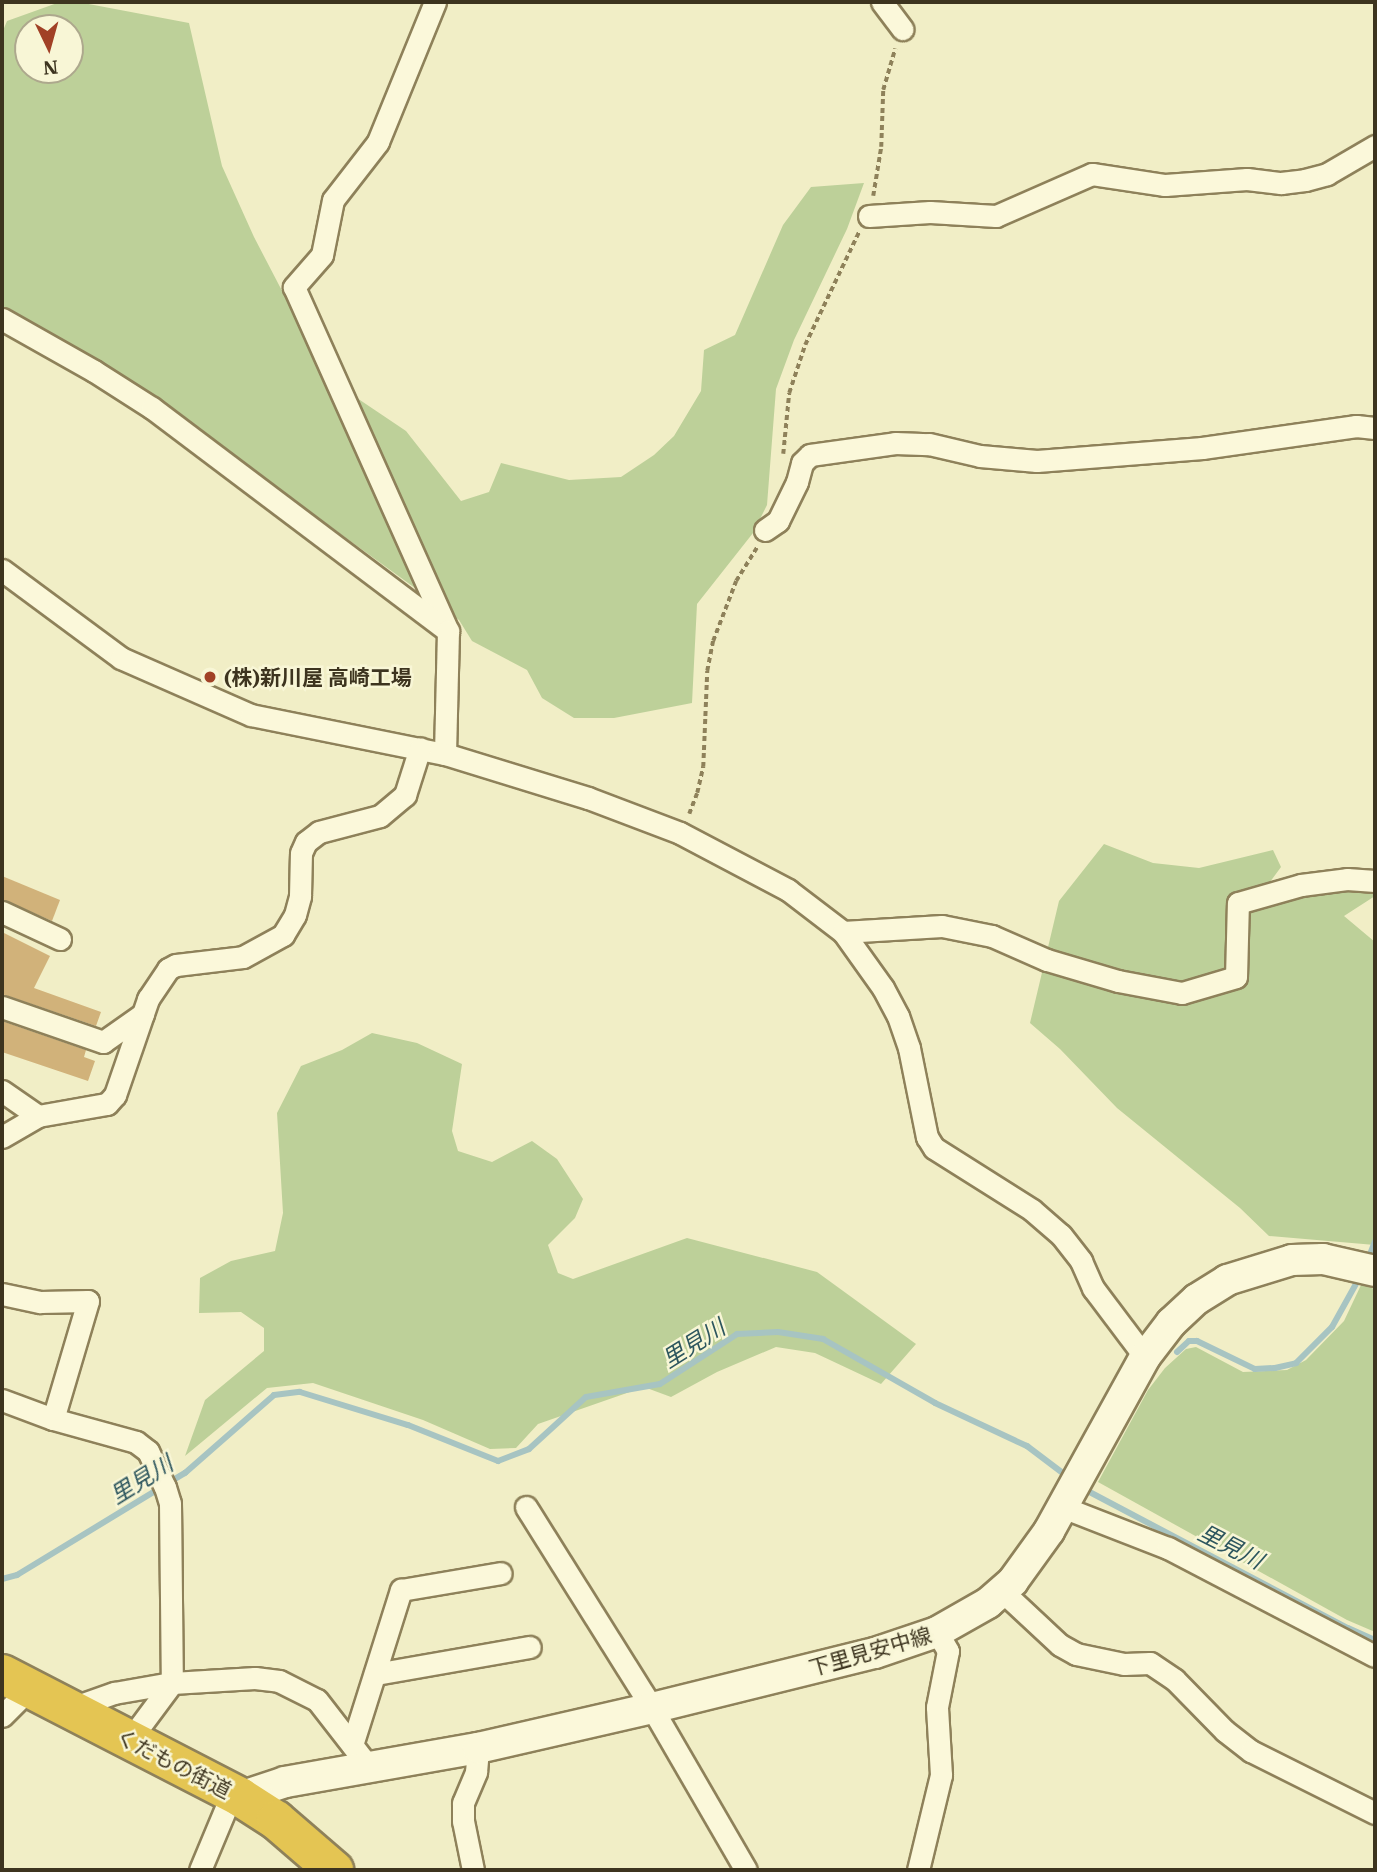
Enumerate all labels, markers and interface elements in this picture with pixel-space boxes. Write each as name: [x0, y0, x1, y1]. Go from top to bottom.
north arrow: [14, 14, 84, 84]
text: N: [42, 55, 59, 81]
place label: (株)新川屋 高崎工場: [224, 664, 412, 690]
marker: (株)新川屋 高崎工場: [202, 669, 218, 685]
water label: 里見川: [656, 1313, 730, 1373]
water label: 里見川: [104, 1449, 178, 1509]
water label: 里見川: [1194, 1518, 1268, 1574]
street label: 下里見安中線: [806, 1622, 934, 1680]
street label: くだもの街道: [112, 1723, 236, 1803]

